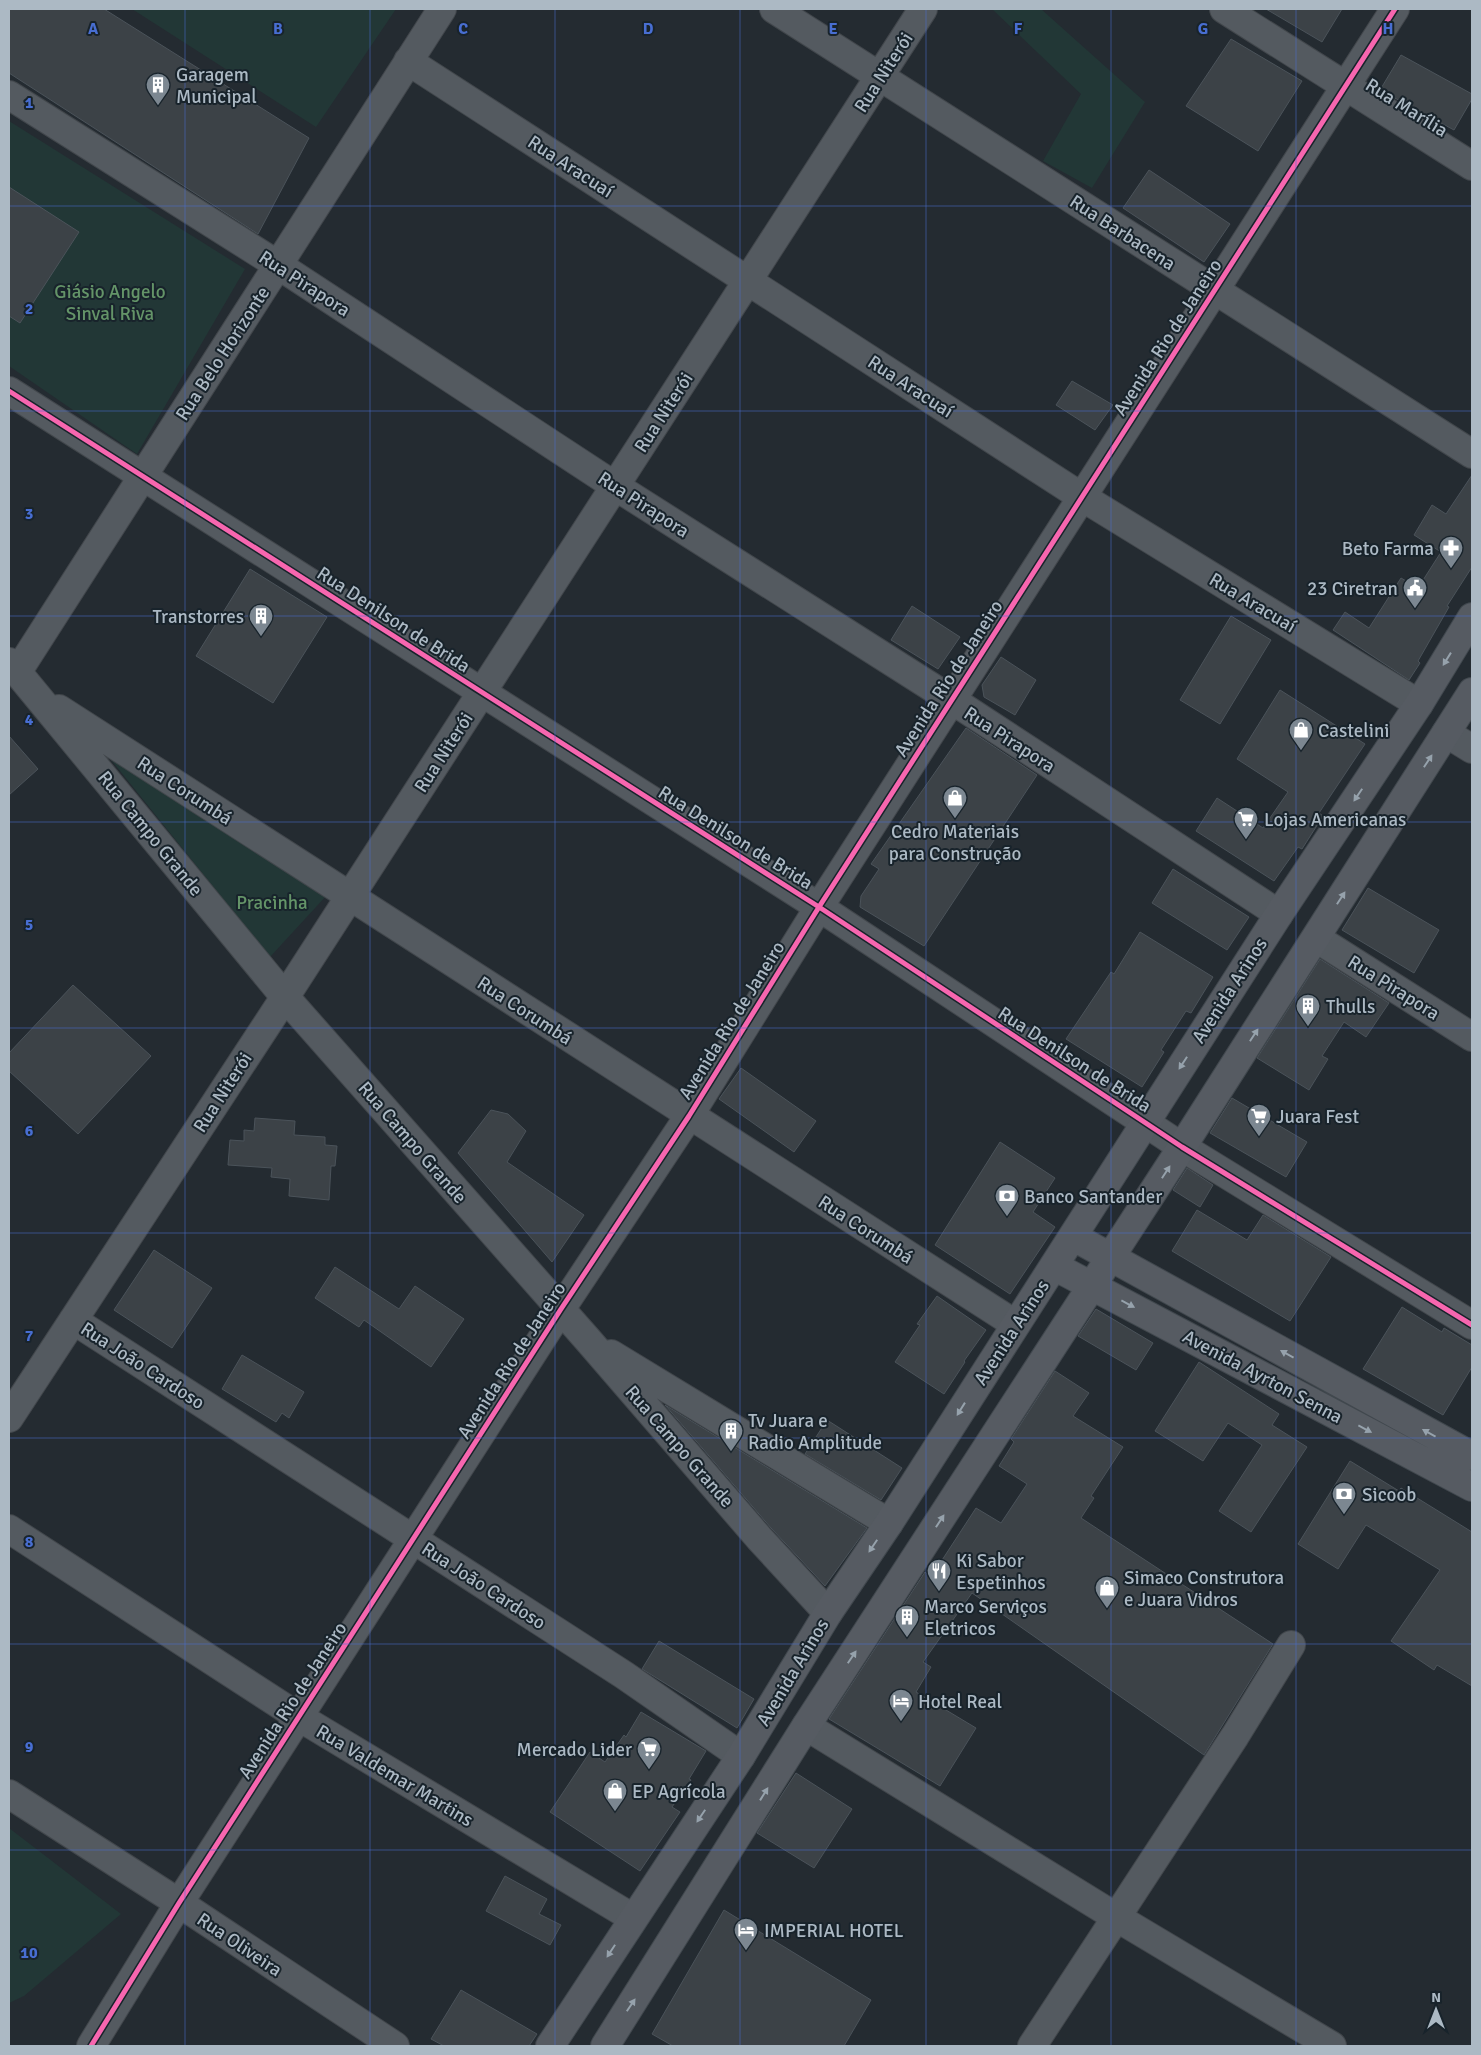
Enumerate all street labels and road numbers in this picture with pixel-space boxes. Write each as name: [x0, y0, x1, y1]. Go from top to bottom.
street label: Rua Niterói: [849, 28, 919, 117]
street label: Rua Marília: [1361, 73, 1452, 143]
street label: Rua Aracuaí: [523, 130, 619, 204]
street label: Rua Barbacena: [1065, 190, 1180, 276]
street label: Rua Pirapora: [254, 245, 355, 322]
street label: Avenida Rio de Janeiro: [1108, 255, 1228, 420]
street label: Rua Belo Horizonte: [170, 282, 275, 425]
street label: Rua Aracuaí: [863, 350, 959, 424]
street label: Rua Niterói: [629, 368, 699, 457]
street label: Rua Pirapora: [593, 466, 694, 543]
street label: Rua Denilson de Brida: [312, 561, 475, 678]
street label: Rua Aracuaí: [1205, 567, 1301, 639]
street label: Avenida Rio de Janeiro: [889, 596, 1009, 761]
street label: Rua Pirapora: [959, 701, 1060, 778]
street label: Rua Niterói: [409, 708, 479, 797]
street label: Rua Corumbá: [132, 751, 237, 830]
street label: Rua Campo Grande: [92, 766, 208, 901]
street label: Rua Denilson de Brida: [654, 781, 817, 895]
street label: Avenida Arinos: [1187, 933, 1273, 1048]
street label: Avenida Rio de Janeiro: [673, 937, 790, 1104]
street label: Rua Pirapora: [1343, 950, 1444, 1026]
street label: Rua Corumbá: [472, 971, 577, 1050]
street label: Rua Denilson de Brida: [993, 1001, 1156, 1118]
street label: Rua Niterói: [188, 1048, 258, 1137]
street label: Rua Campo Grande: [353, 1077, 472, 1209]
street label: Rua Corumbá: [813, 1190, 918, 1269]
street label: Avenida Arinos: [969, 1275, 1055, 1390]
street label: Avenida Rio de Janeiro: [452, 1278, 572, 1443]
street label: Rua João Cardoso: [76, 1317, 209, 1415]
street label: Avenida Ayrton Senna: [1179, 1325, 1347, 1429]
street label: Rua Campo Grande: [620, 1381, 739, 1513]
street label: Rua João Cardoso: [417, 1537, 550, 1635]
street label: Avenida Arinos: [751, 1614, 834, 1731]
street label: Avenida Rio de Janeiro: [233, 1618, 353, 1783]
street label: Rua Valdemar Martins: [312, 1719, 477, 1832]
street label: Rua Oliveira: [192, 1908, 287, 1982]

